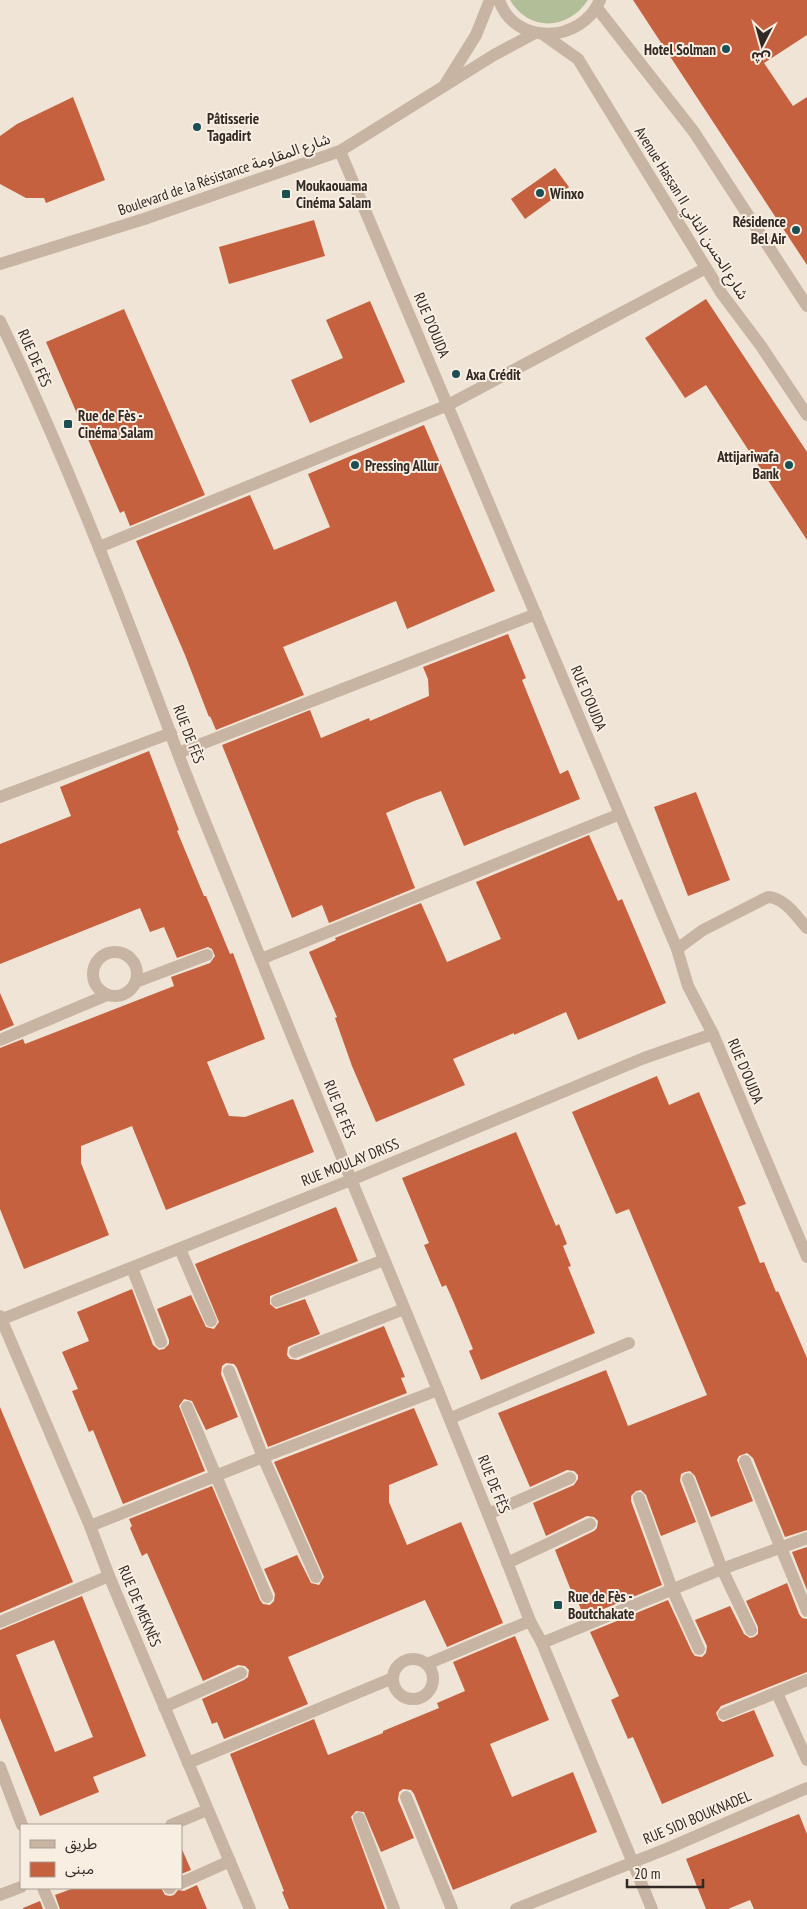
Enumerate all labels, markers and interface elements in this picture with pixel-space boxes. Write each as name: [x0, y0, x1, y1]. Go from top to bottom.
north arrow: [737, 20, 787, 70]
place label: Hotel Solman: [644, 40, 716, 59]
marker: Hotel Solman: [720, 43, 732, 55]
text: ش: [750, 48, 771, 68]
place label: Pâtisserie Tagadirt: [207, 109, 259, 145]
marker: Pâtisserie Tagadirt: [191, 121, 203, 133]
street label: Avenue Hassan II شارع الحسن الثاني: [628, 123, 753, 305]
street label: Boulevard de la Résistance شارع المقاومة: [115, 129, 334, 222]
place label: Moukaouama Cinéma Salam: [296, 176, 371, 212]
place label: Winxo: [549, 184, 584, 203]
marker: Winxo: [534, 187, 546, 199]
marker: Moukaouama Cinéma Salam: [280, 188, 292, 200]
place label: Résidence Bel Air: [733, 212, 787, 248]
marker: Résidence Bel Air: [790, 224, 802, 236]
street label: RUE D'OUJDA: [410, 290, 454, 361]
street label: RUE DE FÈS: [14, 326, 56, 390]
place label: Axa Crédit: [465, 365, 521, 384]
marker: Axa Crédit: [450, 368, 462, 380]
place label: Rue de Fès - Cinéma Salam: [78, 406, 153, 442]
marker: Rue de Fès - Cinéma Salam: [62, 418, 74, 430]
place label: Attijariwafa Bank: [716, 447, 780, 483]
place label: Pressing Allur: [365, 456, 439, 475]
marker: Pressing Allur: [349, 459, 361, 471]
marker: Attijariwafa Bank: [783, 459, 795, 471]
street label: RUE D'OUJDA: [567, 663, 611, 734]
street label: RUE DE FÈS: [169, 702, 209, 766]
street label: RUE D'OUJDA: [724, 1036, 768, 1107]
street label: RUE DE FÈS: [320, 1077, 360, 1141]
street label: RUE MOULAY DRISS: [298, 1134, 402, 1190]
street label: RUE DE FÈS: [474, 1452, 514, 1516]
street label: RUE DE MEKNÈS: [114, 1563, 166, 1649]
place label: Rue de Fès - Boutchakate: [568, 1587, 634, 1623]
marker: Rue de Fès - Boutchakate: [552, 1599, 564, 1611]
street label: RUE SIDI BOUKNADEL: [640, 1785, 754, 1848]
legend: [20, 1824, 182, 1889]
text: طريق: [65, 1834, 97, 1854]
scale bar: [627, 1856, 703, 1888]
text: مبنى: [65, 1859, 94, 1878]
text: 20 m: [634, 1864, 660, 1883]

